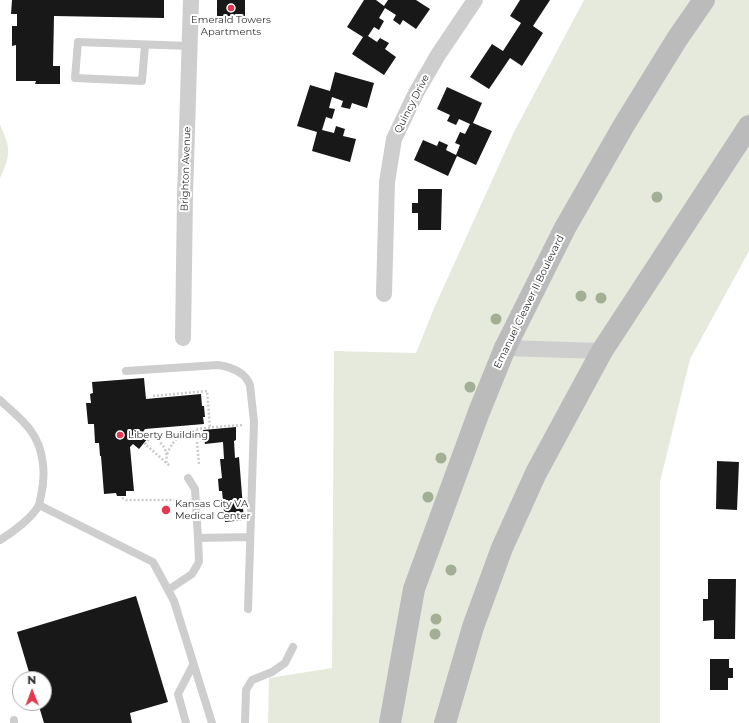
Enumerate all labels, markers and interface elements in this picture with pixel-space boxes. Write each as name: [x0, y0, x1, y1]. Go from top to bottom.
marker: Emerald Towers Apartments: [226, 3, 236, 13]
place label: Emerald Towers Apartments: [191, 14, 271, 38]
street label: Quincy Drive: [392, 73, 432, 135]
street label: Brighton Avenue: [179, 126, 193, 212]
street label: Emanuel Cleaver II Boulevard: [491, 233, 567, 371]
place label: Liberty Building: [128, 429, 208, 441]
marker: Liberty Building: [115, 430, 125, 440]
place label: Kansas City VA Medical Center: [175, 498, 250, 522]
marker: Kansas City VA Medical Center: [160, 504, 172, 516]
north arrow: [12, 671, 52, 711]
text: N: [27, 673, 36, 687]

